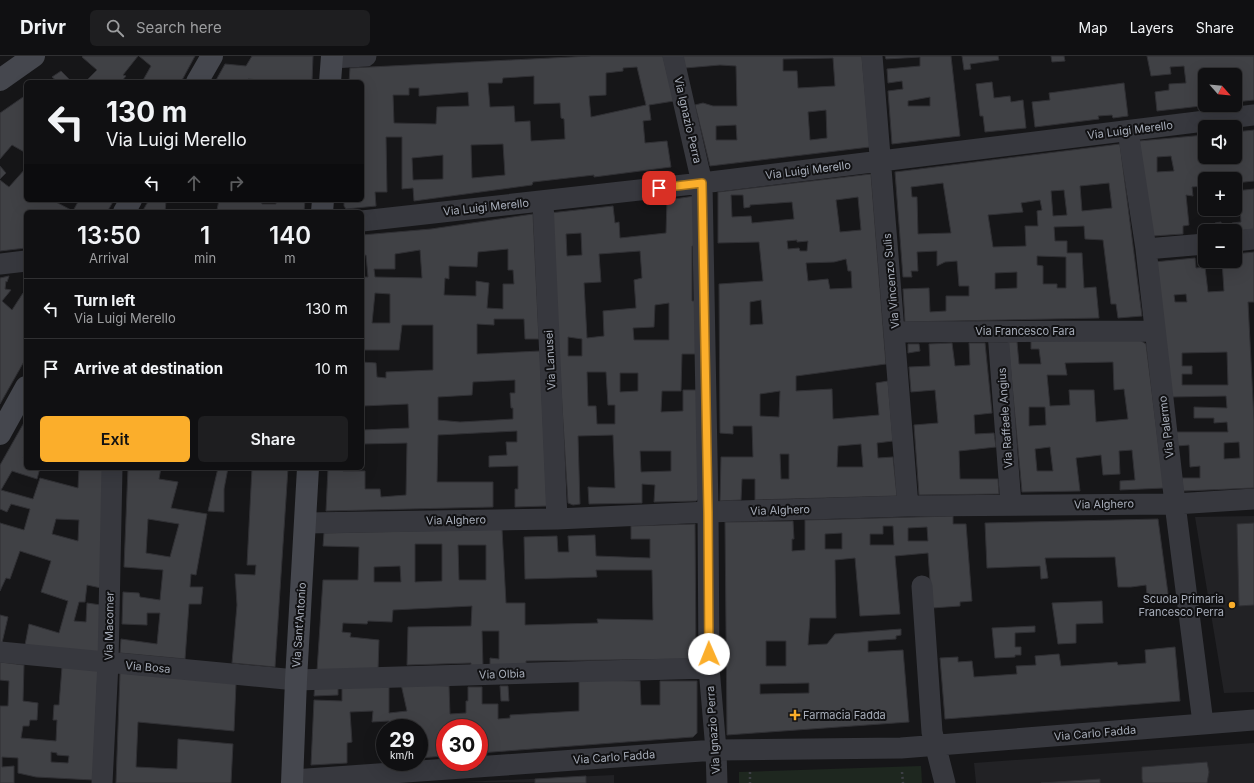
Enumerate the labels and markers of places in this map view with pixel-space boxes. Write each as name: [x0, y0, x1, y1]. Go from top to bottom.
pin: [642, 171, 676, 205]
place label: Scuola Primaria Francesco Perra: [1139, 592, 1224, 619]
marker: Scuola Primaria Francesco Perra: [1227, 600, 1237, 610]
place label: Farmacia Fadda: [803, 708, 886, 722]
marker: Farmacia Fadda: [790, 710, 800, 720]

